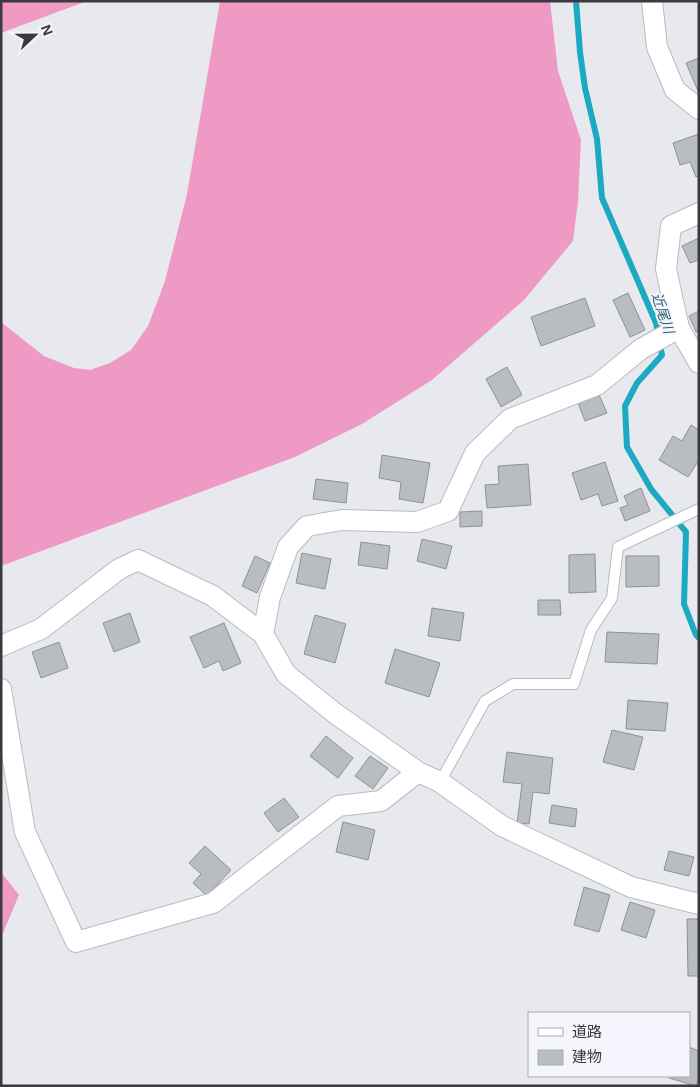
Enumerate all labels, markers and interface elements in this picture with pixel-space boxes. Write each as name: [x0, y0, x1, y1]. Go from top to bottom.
north arrow: [10, 10, 60, 60]
text: N: [38, 22, 56, 38]
water label: 近尾川: [649, 291, 678, 337]
legend: [528, 1012, 690, 1077]
text: 道路: [572, 1023, 602, 1040]
text: 建物: [572, 1048, 602, 1065]

